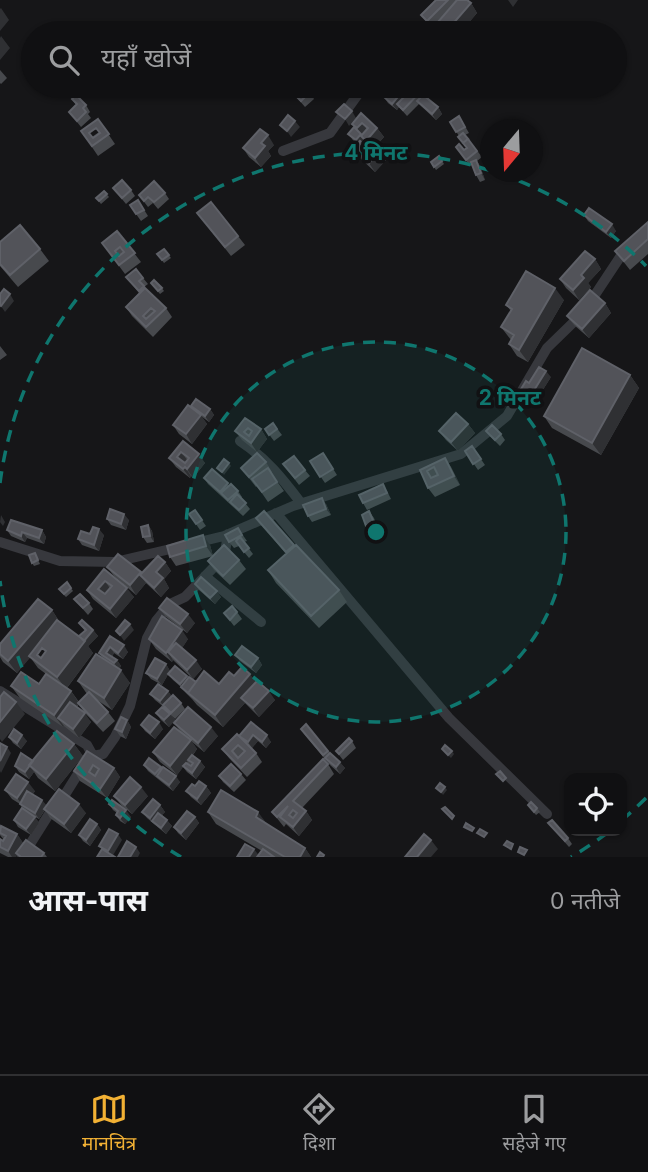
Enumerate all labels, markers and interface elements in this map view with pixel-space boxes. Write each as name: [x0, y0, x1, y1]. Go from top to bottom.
search box: [21, 21, 627, 98]
icon: search: [45, 41, 83, 79]
text: यहाँ खोजें: [101, 42, 191, 73]
north arrow: [480, 119, 543, 182]
text: 4 मिनट: [344, 140, 408, 165]
text: 2 मिनट: [479, 385, 542, 410]
centre of rings: [364, 520, 388, 544]
map controls: [564, 773, 627, 836]
button: locate: [564, 773, 627, 836]
text: आस-पास: [28, 882, 148, 918]
text: 0 नतीजे: [550, 887, 620, 915]
tab: मानचित्र: [82, 1090, 136, 1158]
tab: दिशा: [300, 1090, 338, 1158]
tab: सहेजे गए: [502, 1090, 566, 1158]

